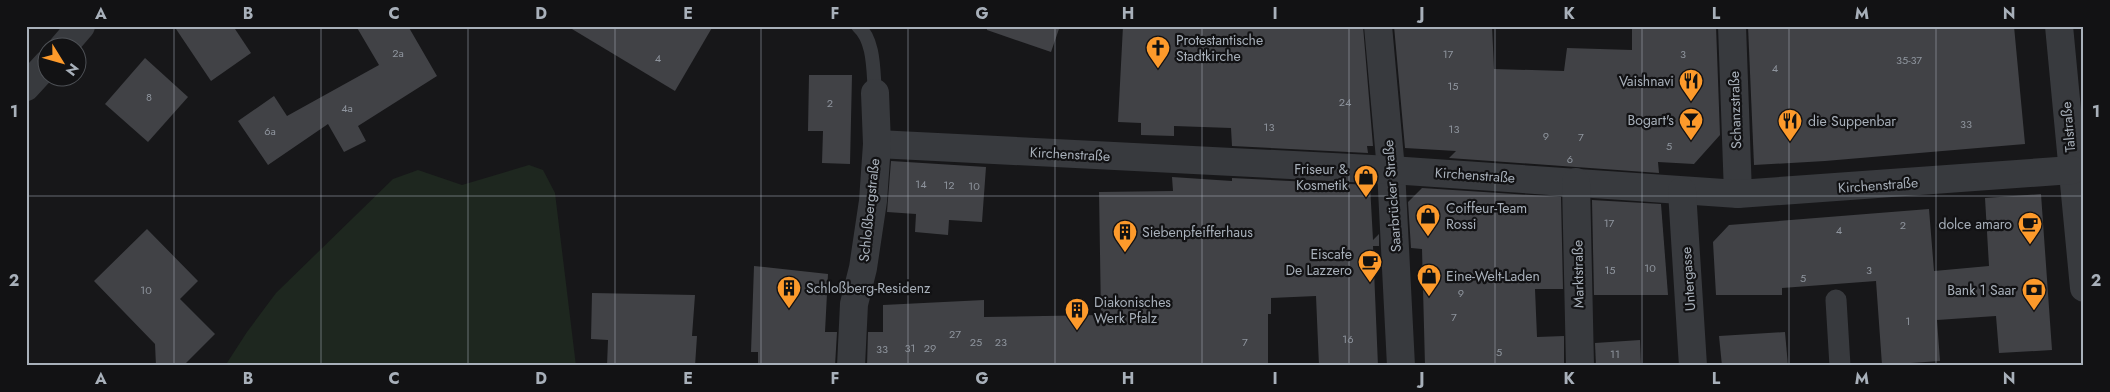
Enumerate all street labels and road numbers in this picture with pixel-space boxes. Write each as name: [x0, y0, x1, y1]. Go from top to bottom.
street label: Schanzstraße: [1724, 71, 1746, 149]
street label: Talstraße: [2056, 101, 2080, 153]
street label: Saarbrücker Straße: [1378, 139, 1406, 253]
street label: Kirchenstraße: [1029, 142, 1111, 166]
street label: Schloßbergstraße: [854, 157, 884, 263]
street label: Kirchenstraße: [1434, 162, 1516, 188]
street label: Kirchenstraße: [1837, 172, 1919, 198]
street label: Marktstraße: [1567, 240, 1589, 308]
street label: Untergasse: [1676, 246, 1700, 312]

